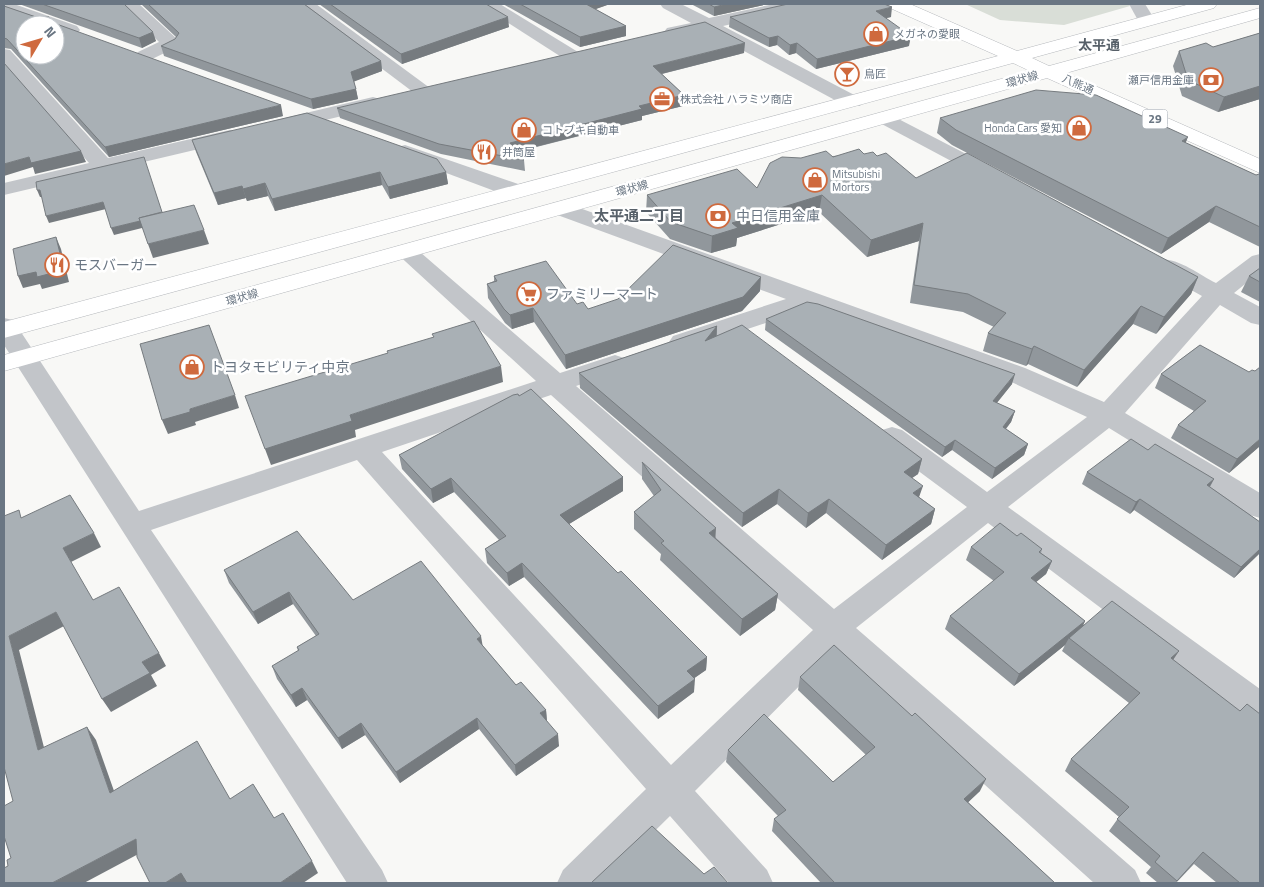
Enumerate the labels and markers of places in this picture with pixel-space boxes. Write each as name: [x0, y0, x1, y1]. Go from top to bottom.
shop icon: メガネの愛眼: [863, 21, 889, 47]
place label: メガネの愛眼: [894, 26, 960, 42]
bar icon: 鳥匠: [834, 61, 860, 87]
place label: 鳥匠: [864, 66, 886, 82]
bank icon: 瀬戸信用金庫: [1198, 67, 1224, 93]
place label: 瀬戸信用金庫: [1128, 72, 1194, 88]
office icon: 株式会社 ハラミツ商店: [649, 86, 675, 112]
place label: 株式会社 ハラミツ商店: [680, 91, 792, 107]
shop icon: Honda Cars 愛知: [1066, 115, 1092, 141]
shop icon: コトブキ自動車: [511, 117, 537, 143]
place label: Honda Cars 愛知: [984, 120, 1062, 136]
place label: コトブキ自動車: [542, 122, 619, 138]
restaurant icon: 井筒屋: [471, 139, 497, 165]
place label: 井筒屋: [502, 144, 535, 160]
place label: Mitsubishi Mortors: [832, 166, 880, 195]
shop icon: Mitsubishi Mortors: [802, 167, 828, 193]
bank icon: 中日信用金庫: [705, 203, 731, 229]
place label: 中日信用金庫: [736, 205, 820, 226]
restaurant icon: モスバーガー: [44, 252, 70, 278]
place label: モスバーガー: [74, 254, 158, 275]
supermarket icon: ファミリーマート: [516, 281, 542, 307]
place label: ファミリーマート: [546, 283, 658, 304]
shop icon: トヨタモビリティ中京: [179, 354, 205, 380]
place label: トヨタモビリティ中京: [210, 356, 349, 377]

